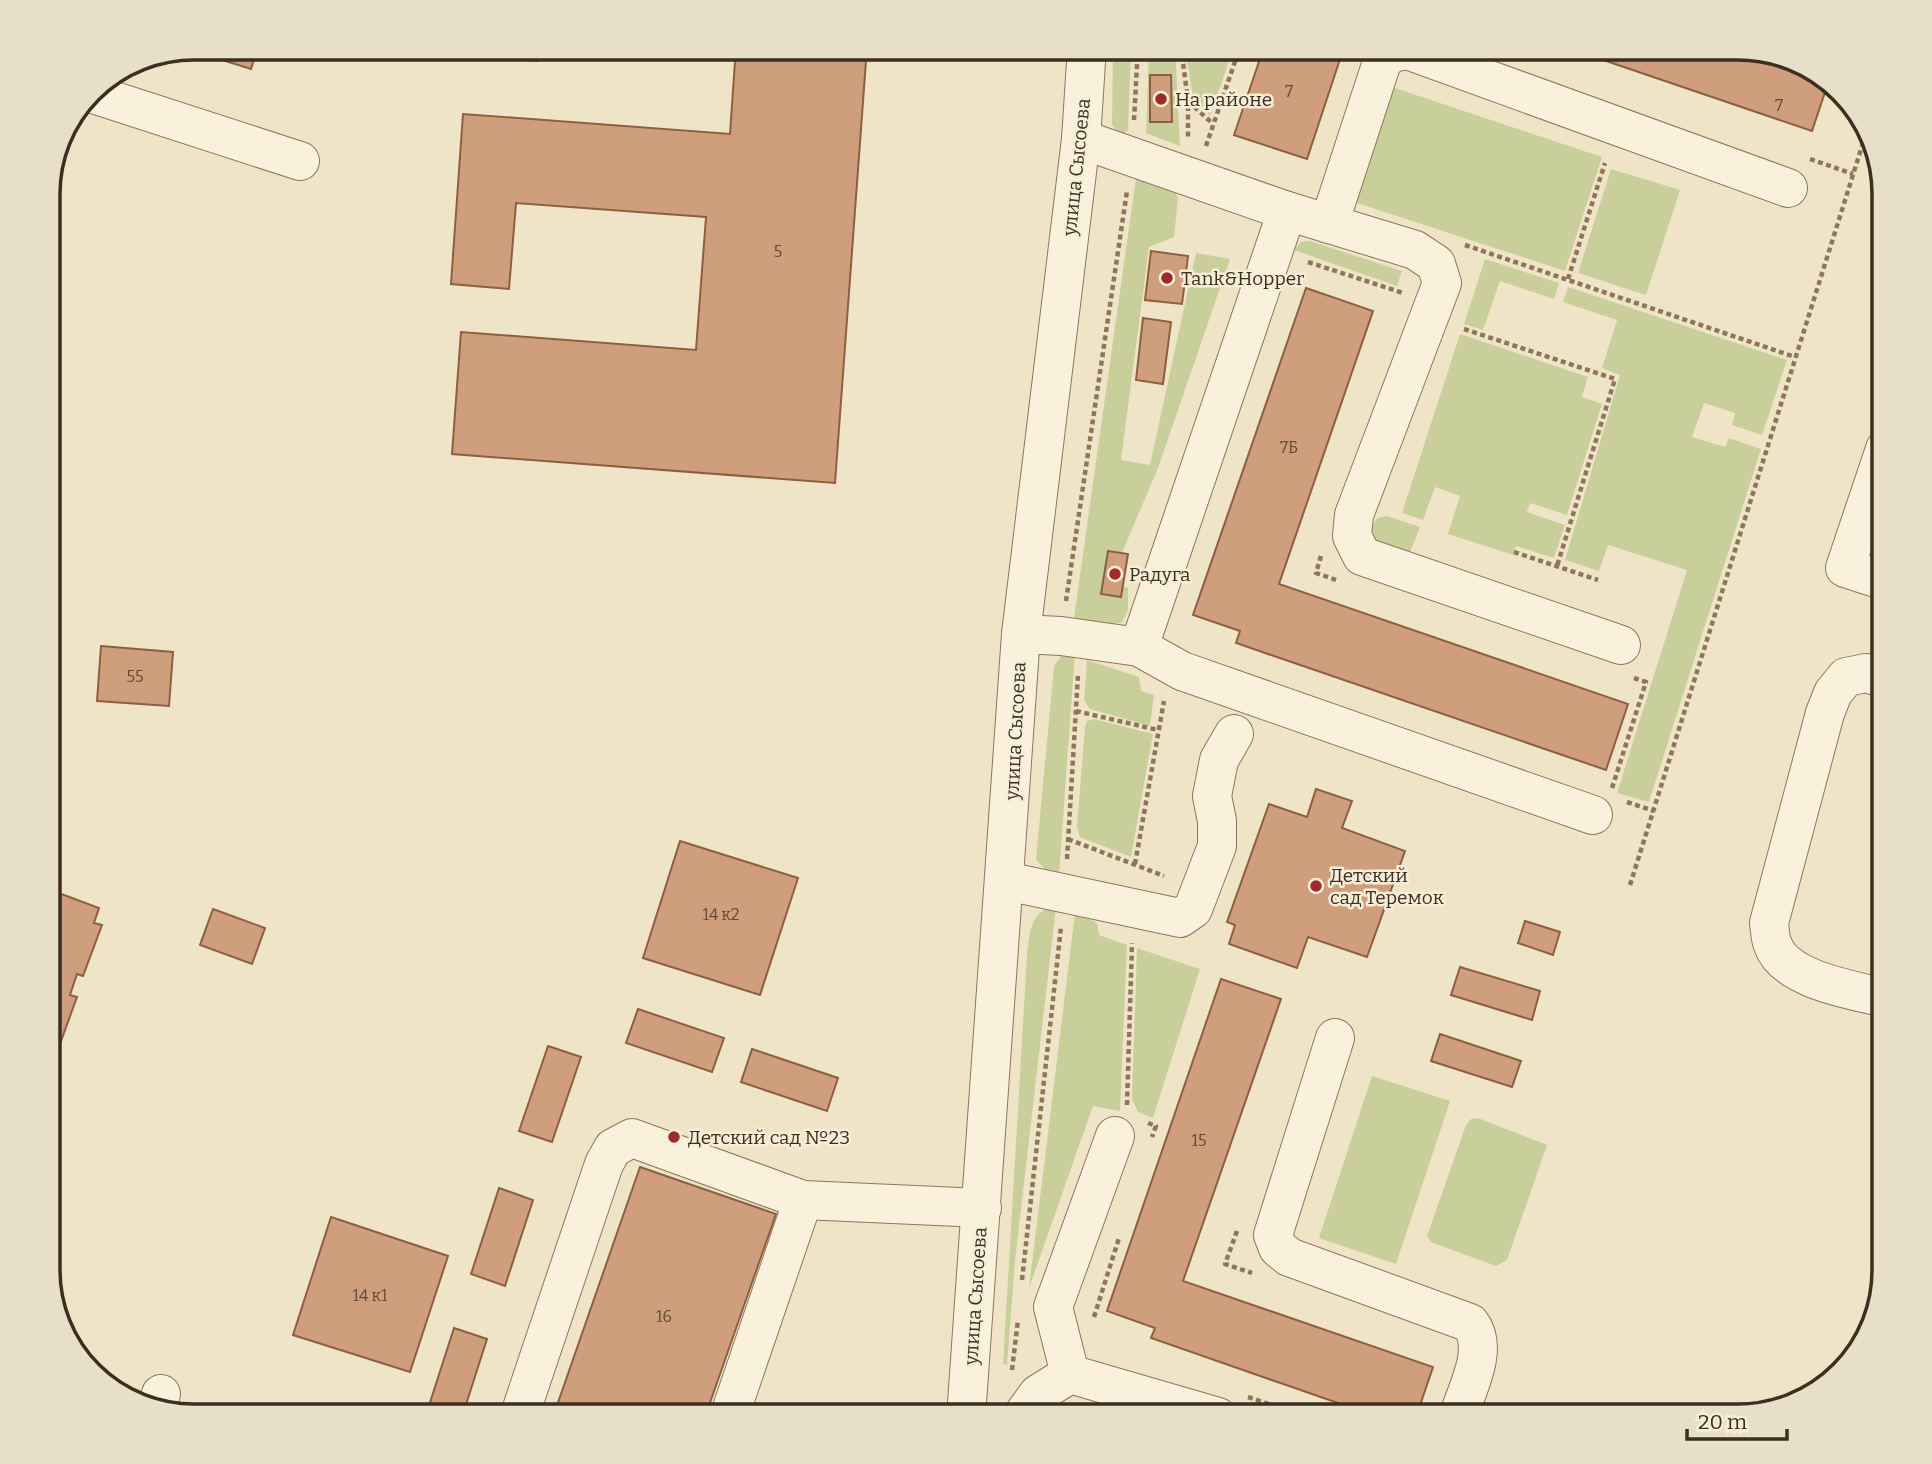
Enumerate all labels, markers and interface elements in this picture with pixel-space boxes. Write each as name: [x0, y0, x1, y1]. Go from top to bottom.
house number: 7: [1285, 82, 1293, 101]
place label: На районе: [1175, 88, 1272, 111]
marker: На районе: [1153, 91, 1169, 107]
street label: улица Сысоева: [1058, 96, 1095, 238]
house number: 7: [1775, 96, 1783, 115]
house number: 5: [774, 242, 782, 261]
place label: Tank&Hopper: [1181, 267, 1305, 290]
marker: Tank&Hopper: [1159, 270, 1175, 286]
house number: 7Б: [1280, 438, 1298, 457]
place label: Радуга: [1129, 563, 1191, 586]
marker: Радуга: [1107, 566, 1123, 582]
street label: улица Сысоева: [1000, 661, 1031, 802]
house number: 55: [126, 667, 144, 686]
place label: Детский сад Теремок: [1330, 864, 1445, 909]
marker: Детский сад Теремок: [1308, 878, 1324, 894]
house number: 14 к2: [702, 905, 740, 924]
place label: Детский сад №23: [688, 1126, 850, 1149]
marker: Детский сад №23: [666, 1129, 682, 1145]
house number: 15: [1191, 1131, 1207, 1150]
street label: улица Сысоева: [959, 1226, 992, 1367]
house number: 14 к1: [353, 1286, 388, 1305]
house number: 16: [656, 1307, 672, 1326]
scale bar: [1687, 1398, 1787, 1442]
text: 20 m: [1698, 1409, 1747, 1435]

